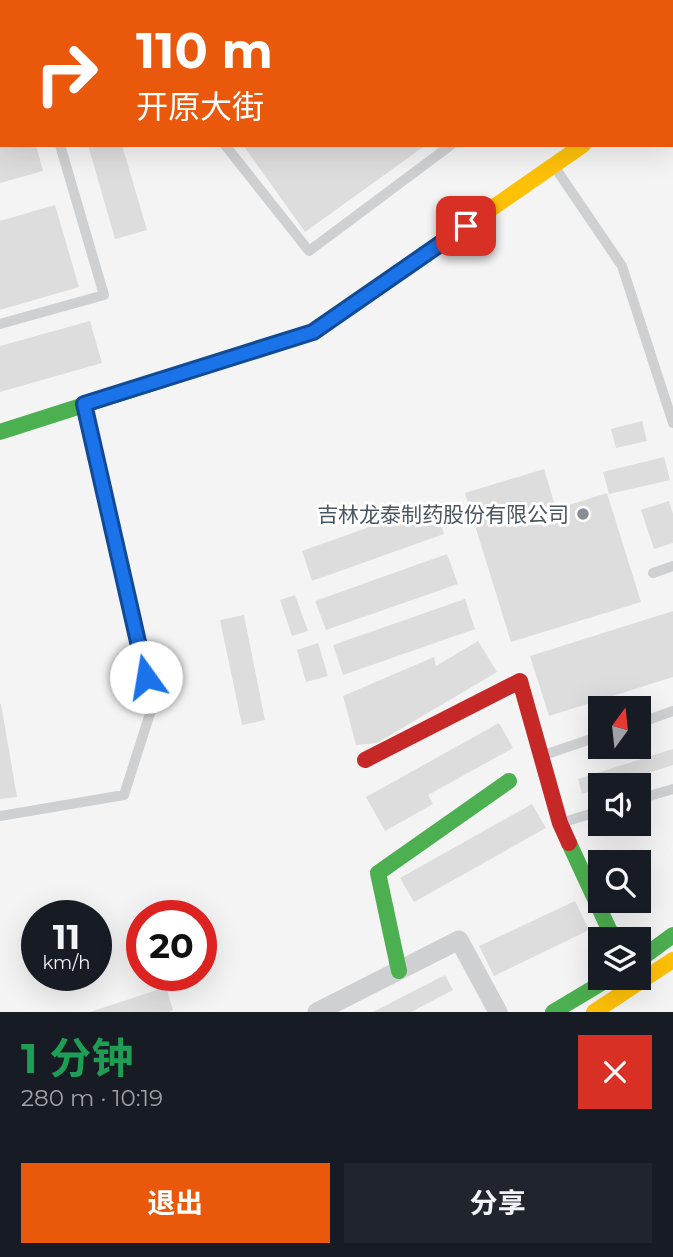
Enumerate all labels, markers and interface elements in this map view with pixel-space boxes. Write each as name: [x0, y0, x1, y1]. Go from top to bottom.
text: 110 m: [136, 21, 273, 80]
icon: right: [21, 28, 112, 119]
text: 开原大街: [136, 87, 264, 126]
pin: [436, 196, 496, 256]
icon: arrive: [447, 207, 485, 245]
place label: 吉林龙泰制药股份有限公司: [317, 502, 569, 527]
marker: 吉林龙泰制药股份有限公司: [575, 506, 591, 522]
position arrow: [109, 640, 183, 714]
north arrow: [588, 696, 651, 760]
map controls: [588, 696, 651, 990]
button: sound: [588, 773, 651, 836]
button: search: [588, 850, 651, 913]
speed limit sign: 20: [126, 900, 217, 991]
text: 11: [53, 915, 80, 958]
button: layers: [588, 927, 651, 990]
text: km/h: [42, 952, 91, 974]
text: 1 分钟: [21, 1032, 133, 1084]
button: close: [578, 1035, 652, 1109]
text: 280 m · 10:19: [21, 1084, 163, 1112]
button: 退出: [21, 1163, 330, 1243]
button: 分享: [344, 1163, 652, 1243]

